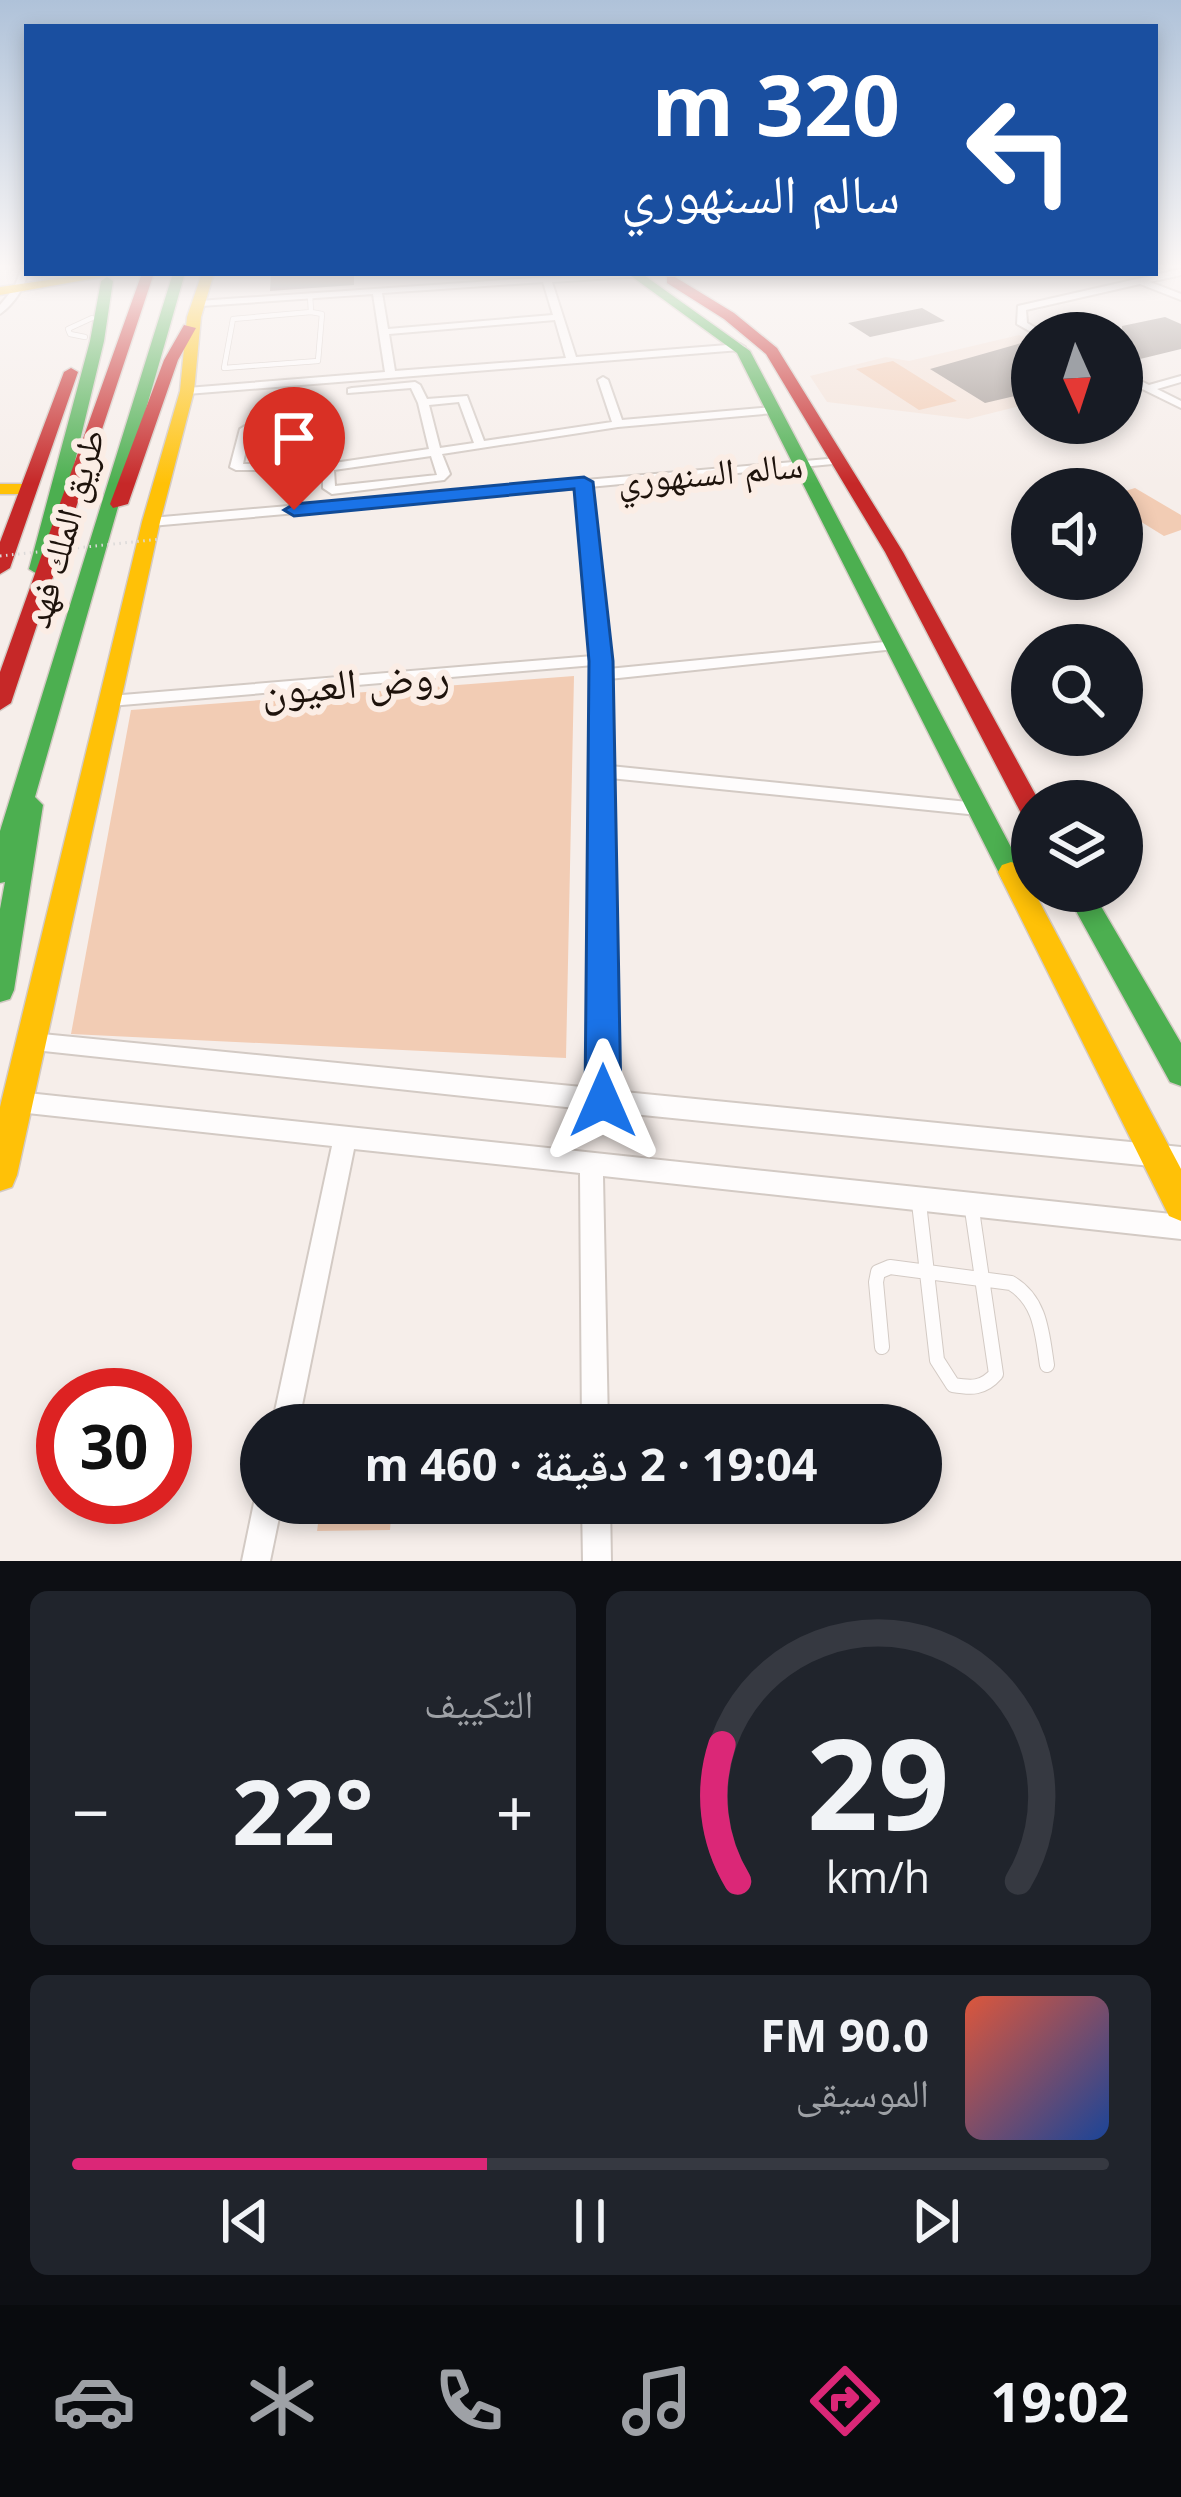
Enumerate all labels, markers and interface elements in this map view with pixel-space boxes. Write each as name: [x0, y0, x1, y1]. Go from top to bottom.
text: 320 m: [652, 46, 900, 161]
icon: left: [942, 72, 1098, 228]
text: سالم السنهوري: [621, 155, 900, 229]
north arrow: [1011, 312, 1143, 444]
map controls: [1011, 312, 1143, 912]
pin: [243, 387, 345, 510]
icon: arrive: [261, 405, 327, 471]
street label: طريق الملك فهد: [12, 423, 116, 633]
street label: سالم السنهوري: [615, 439, 805, 510]
button: sound: [1011, 468, 1143, 600]
button: search: [1011, 624, 1143, 756]
street label: روض العيون: [259, 644, 451, 718]
button: layers: [1011, 780, 1143, 912]
position arrow: [540, 1038, 666, 1164]
speed limit sign: 30: [36, 1368, 192, 1524]
text: 19:04 · 2 دقيقة · 460 m: [364, 1433, 818, 1494]
text: التكييف: [424, 1676, 534, 1729]
text: 29: [807, 1697, 950, 1867]
text: 22°: [232, 1749, 373, 1871]
text: −: [72, 1766, 110, 1856]
text: +: [496, 1766, 534, 1856]
text: km/h: [826, 1847, 930, 1906]
text: 90.0 FM: [760, 2004, 929, 2065]
text: الموسيقى: [796, 2065, 929, 2118]
icon: previous: [212, 2188, 278, 2254]
icon: pause: [557, 2188, 623, 2254]
icon: next: [903, 2188, 969, 2254]
icon: car: [52, 2359, 136, 2443]
icon: climate: [240, 2359, 324, 2443]
icon: phone: [427, 2359, 511, 2443]
icon: music: [615, 2359, 699, 2443]
icon: directions: [803, 2359, 887, 2443]
text: 19:02: [990, 2364, 1129, 2438]

